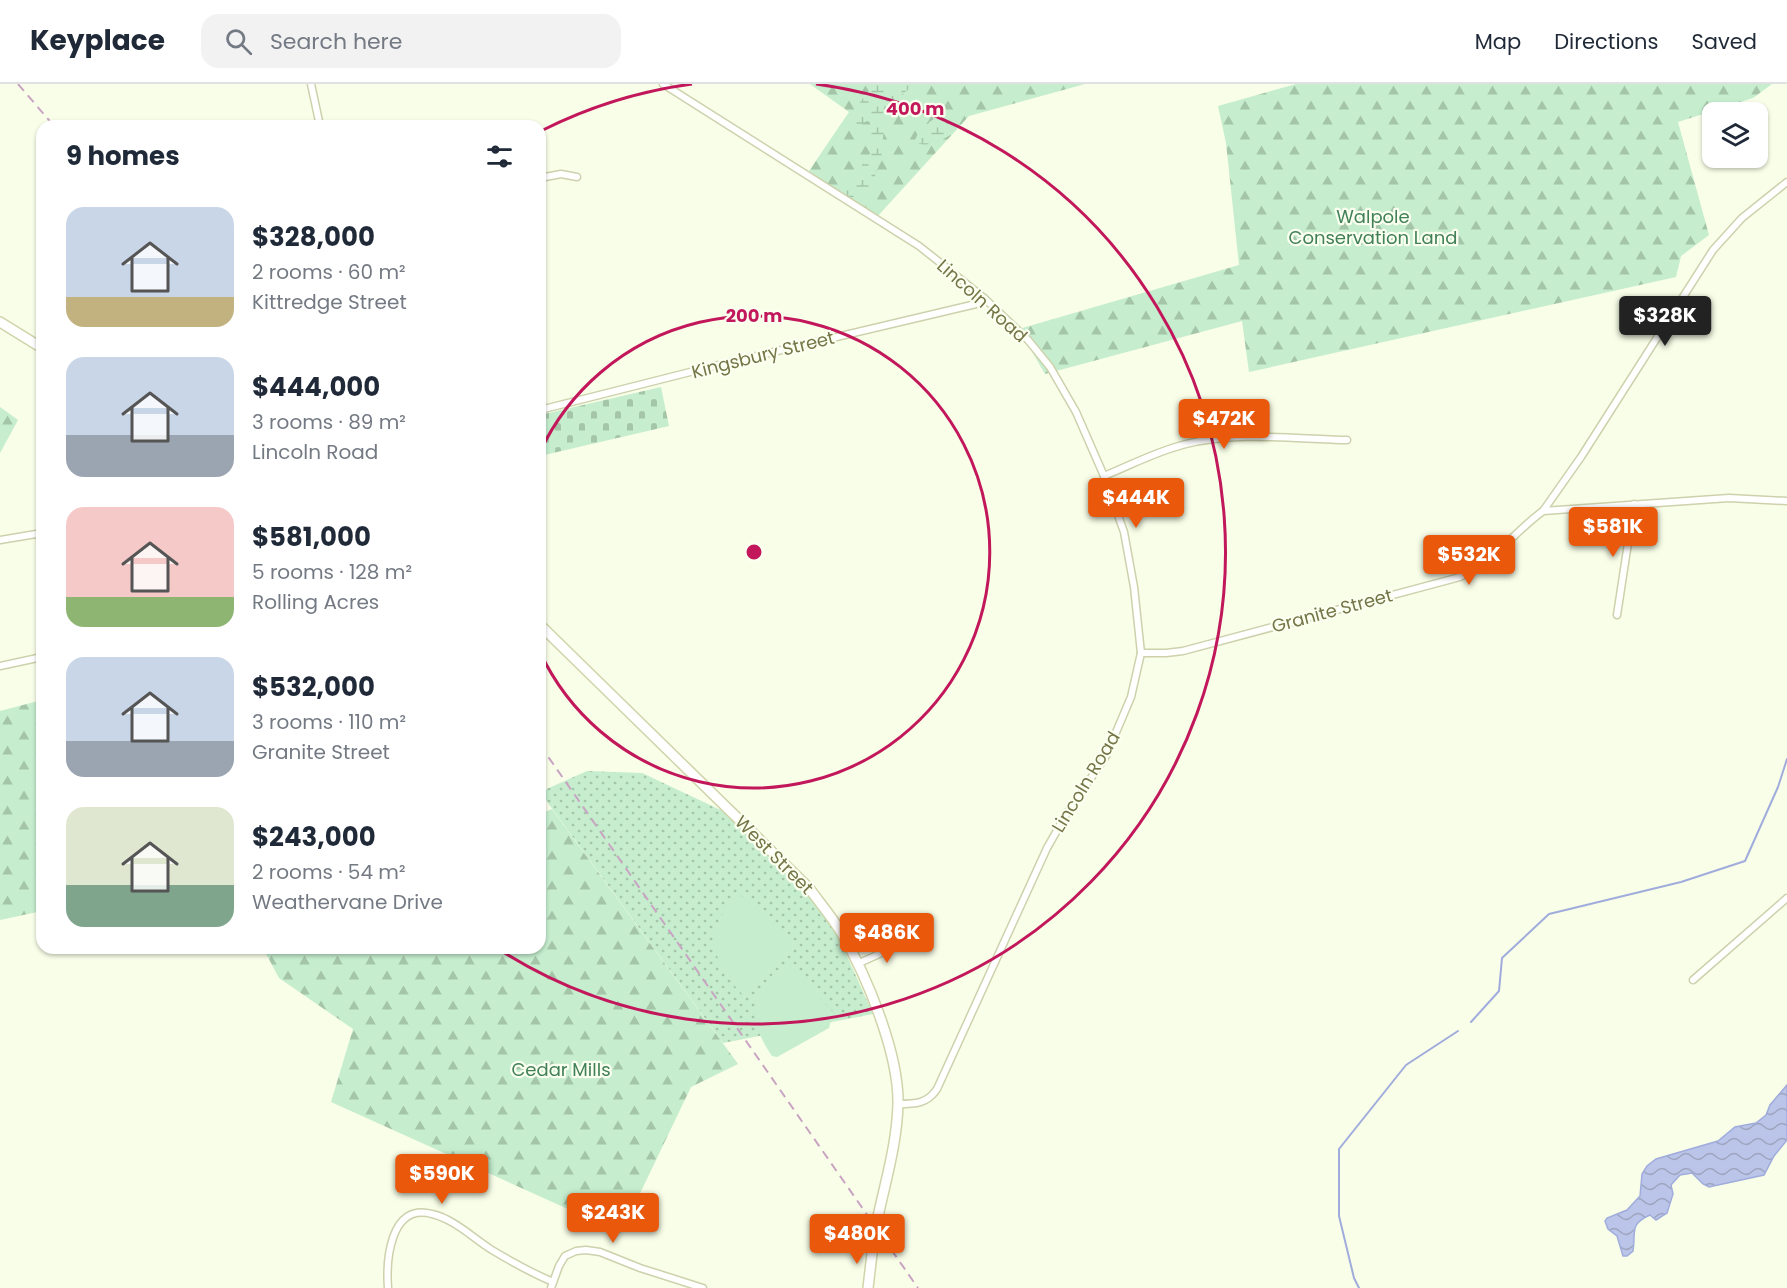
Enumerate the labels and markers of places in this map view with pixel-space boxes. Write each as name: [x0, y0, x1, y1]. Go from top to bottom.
pin: $328K: [1623, 296, 1707, 347]
pin: $472K: [1182, 399, 1266, 450]
pin: $444K: [1094, 478, 1178, 529]
pin: $581K: [1571, 507, 1655, 558]
pin: $532K: [1427, 535, 1511, 586]
centre of rings: [744, 542, 764, 562]
pin: $486K: [845, 913, 929, 964]
pin: $590K: [400, 1154, 484, 1205]
pin: $243K: [571, 1193, 655, 1244]
pin: $480K: [815, 1214, 899, 1265]

